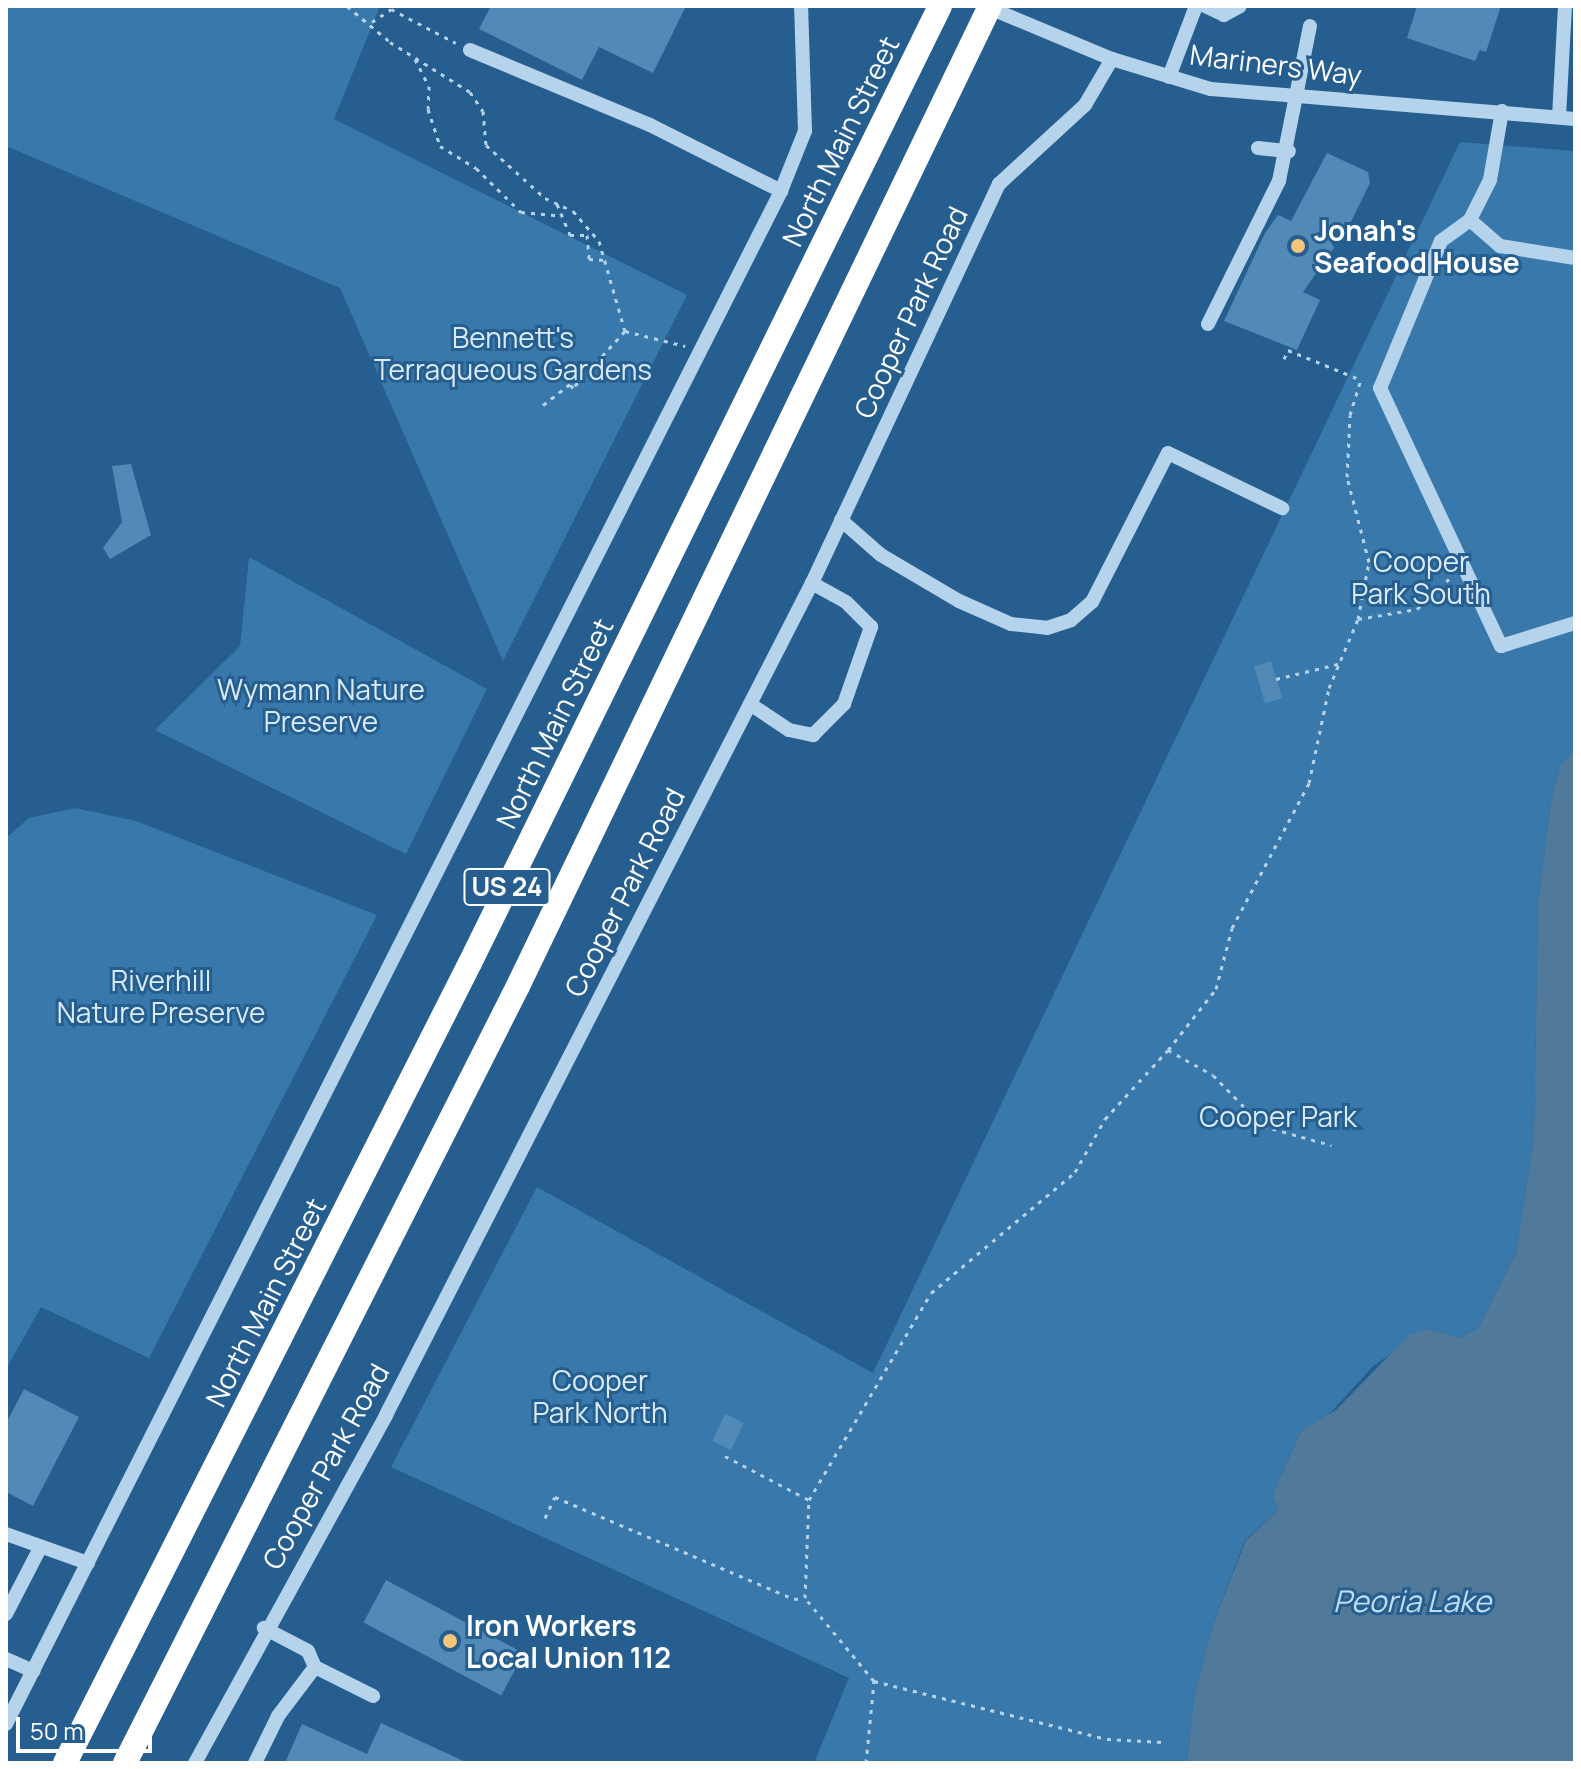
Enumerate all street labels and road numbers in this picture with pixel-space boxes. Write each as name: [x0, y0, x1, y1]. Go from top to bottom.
street label: North Main Street: [775, 31, 905, 251]
street label: Mariners Way: [1188, 37, 1364, 91]
street label: Cooper Park Road: [846, 201, 974, 423]
street label: North Main Street: [489, 613, 619, 833]
street label: Cooper Park Road: [557, 782, 691, 1002]
road number: US 24: [463, 865, 551, 909]
street label: North Main Street: [198, 1192, 332, 1412]
street label: Cooper Park Road: [255, 1357, 395, 1575]

